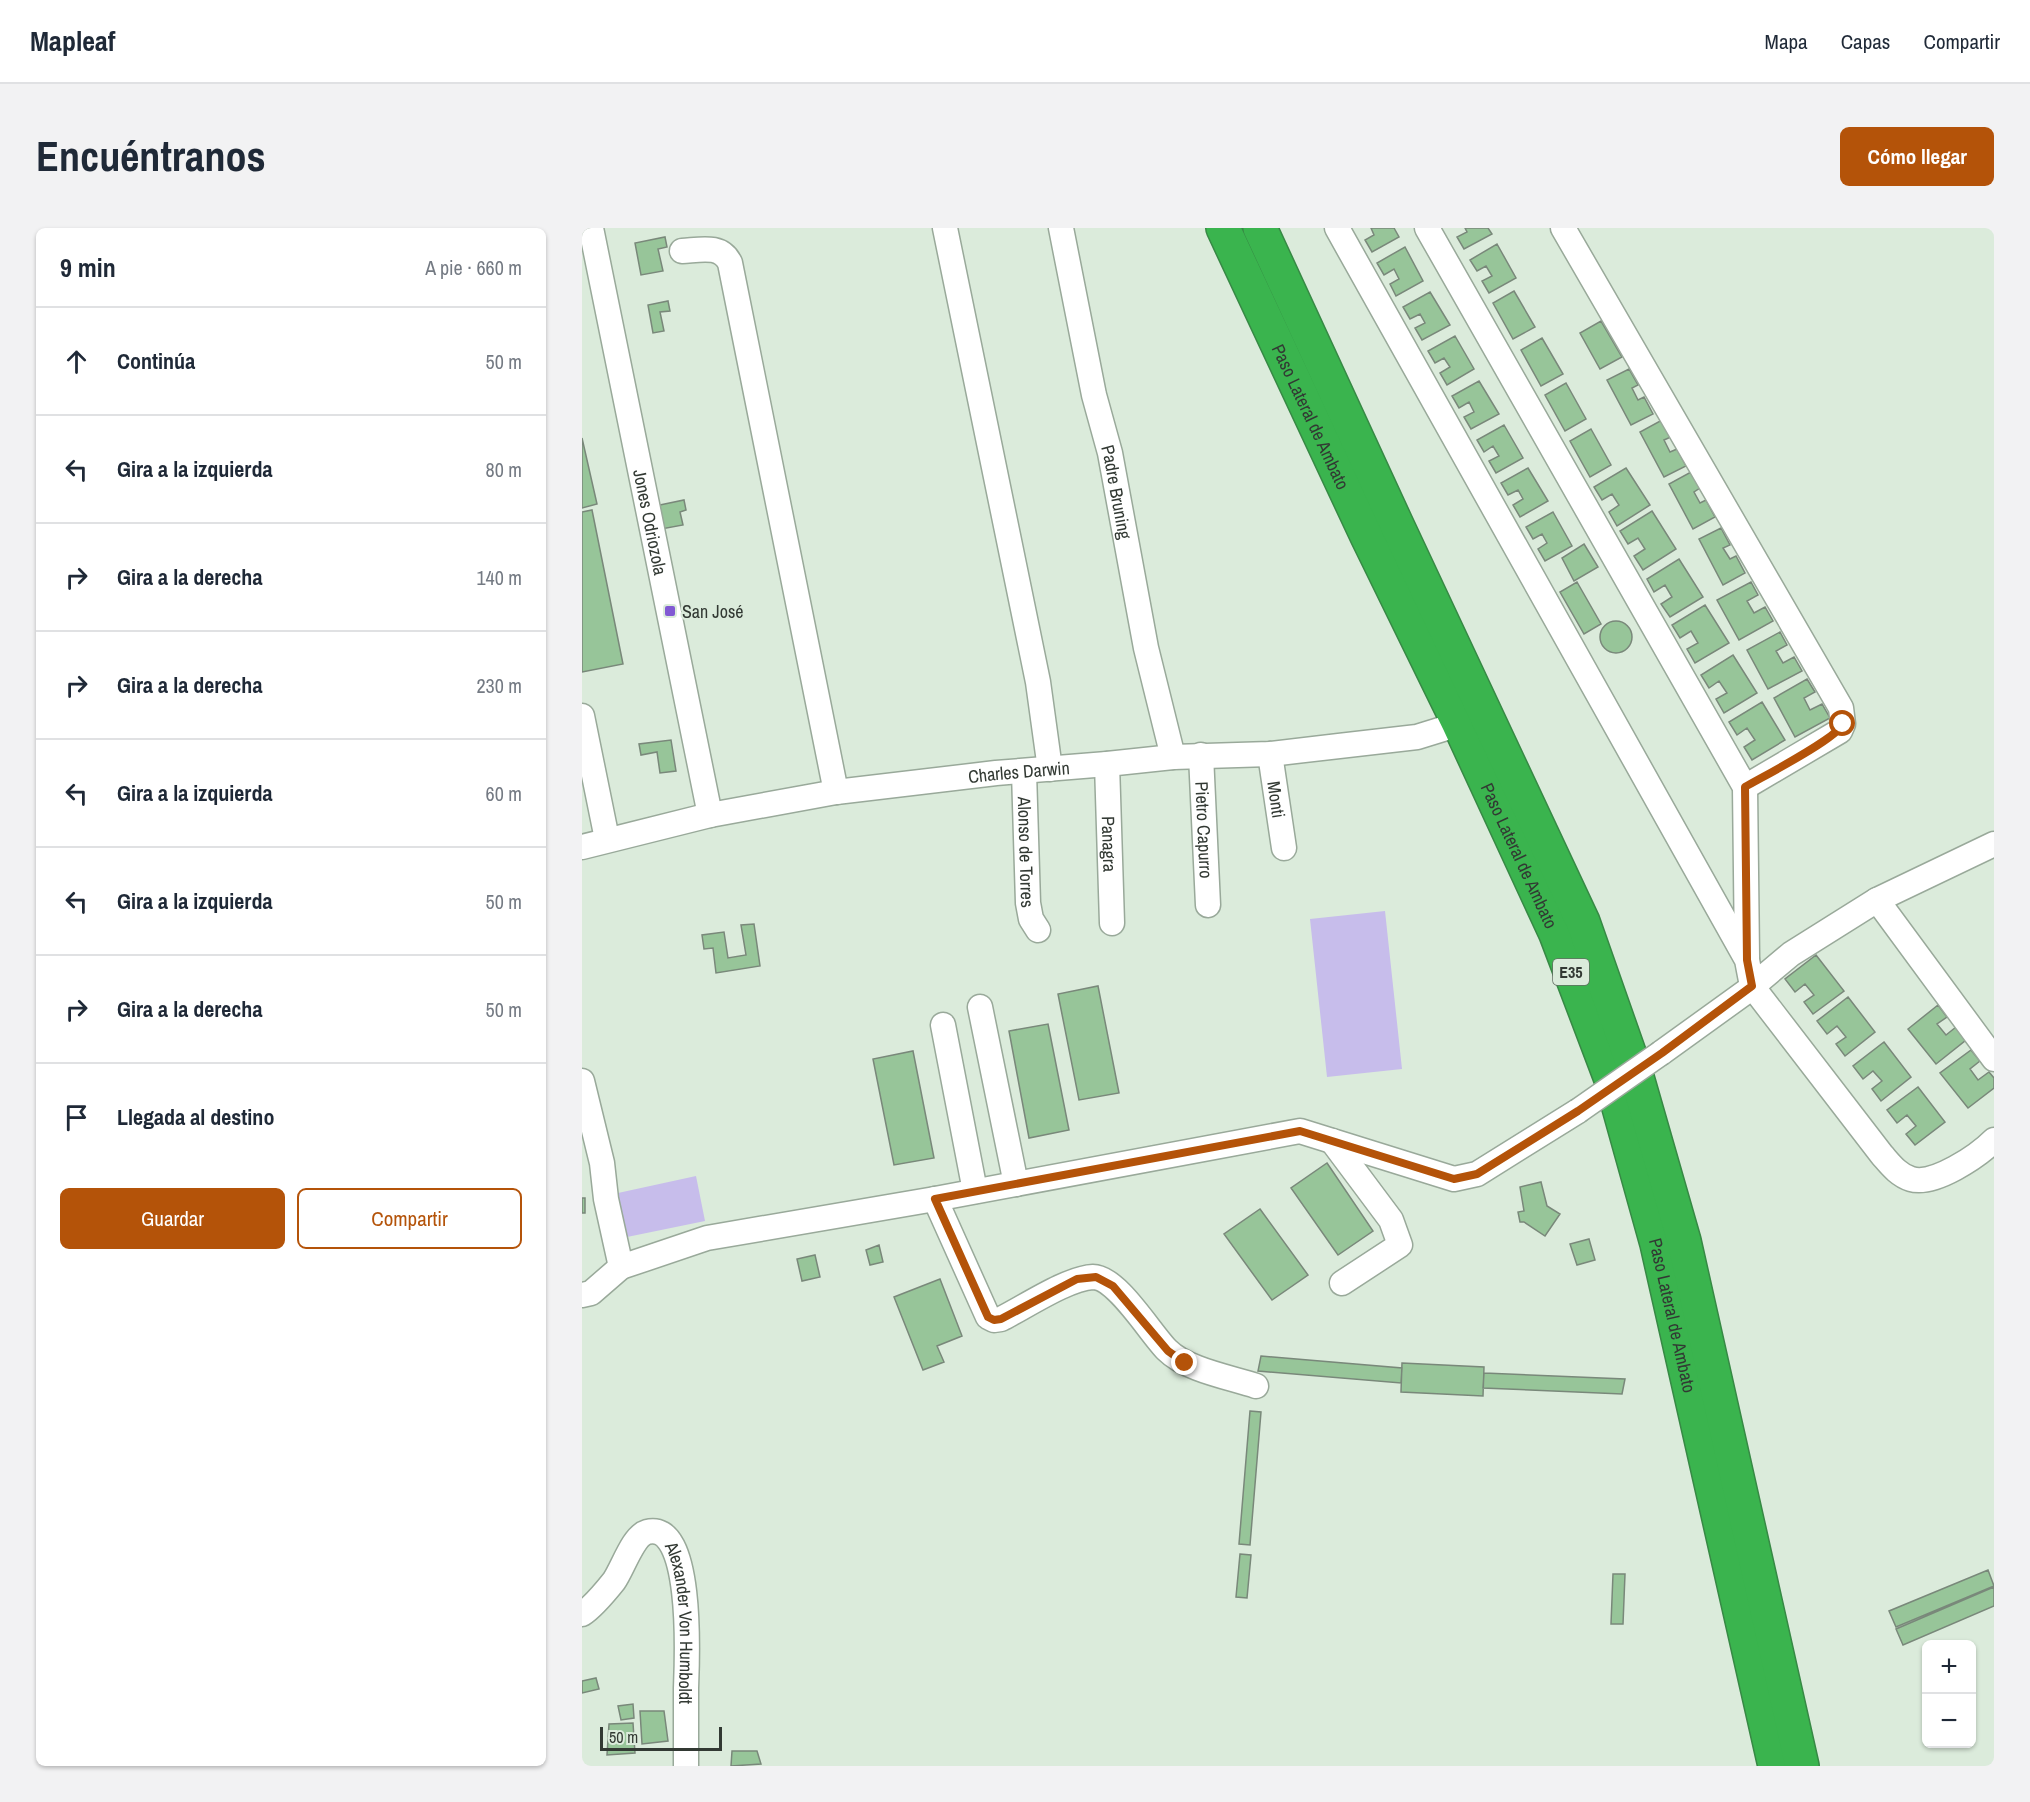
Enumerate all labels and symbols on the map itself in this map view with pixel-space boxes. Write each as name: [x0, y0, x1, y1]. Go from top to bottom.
street label: Paso Lateral de Ambato: [1266, 340, 1356, 493]
street label: Padre Bruning: [1096, 442, 1138, 542]
street label: Jones Odriozola: [628, 467, 674, 577]
place label: San José: [682, 599, 744, 624]
marker: San José: [663, 604, 677, 618]
route start: [1829, 710, 1855, 736]
street label: Charles Darwin: [967, 755, 1071, 789]
street label: Monti: [1262, 779, 1292, 820]
street label: Paso Lateral de Ambato: [1475, 779, 1564, 932]
street label: Pietro Capurro: [1190, 781, 1219, 879]
street label: Alonso de Torres: [1012, 795, 1041, 909]
street label: Panagra: [1096, 816, 1123, 872]
road number: E35: [1553, 959, 1589, 985]
street label: Paso Lateral de Ambato: [1643, 1235, 1703, 1395]
route end: [1171, 1349, 1197, 1375]
street label: Alexander Von Humboldt: [659, 1536, 699, 1704]
scale bar: [600, 1724, 722, 1752]

